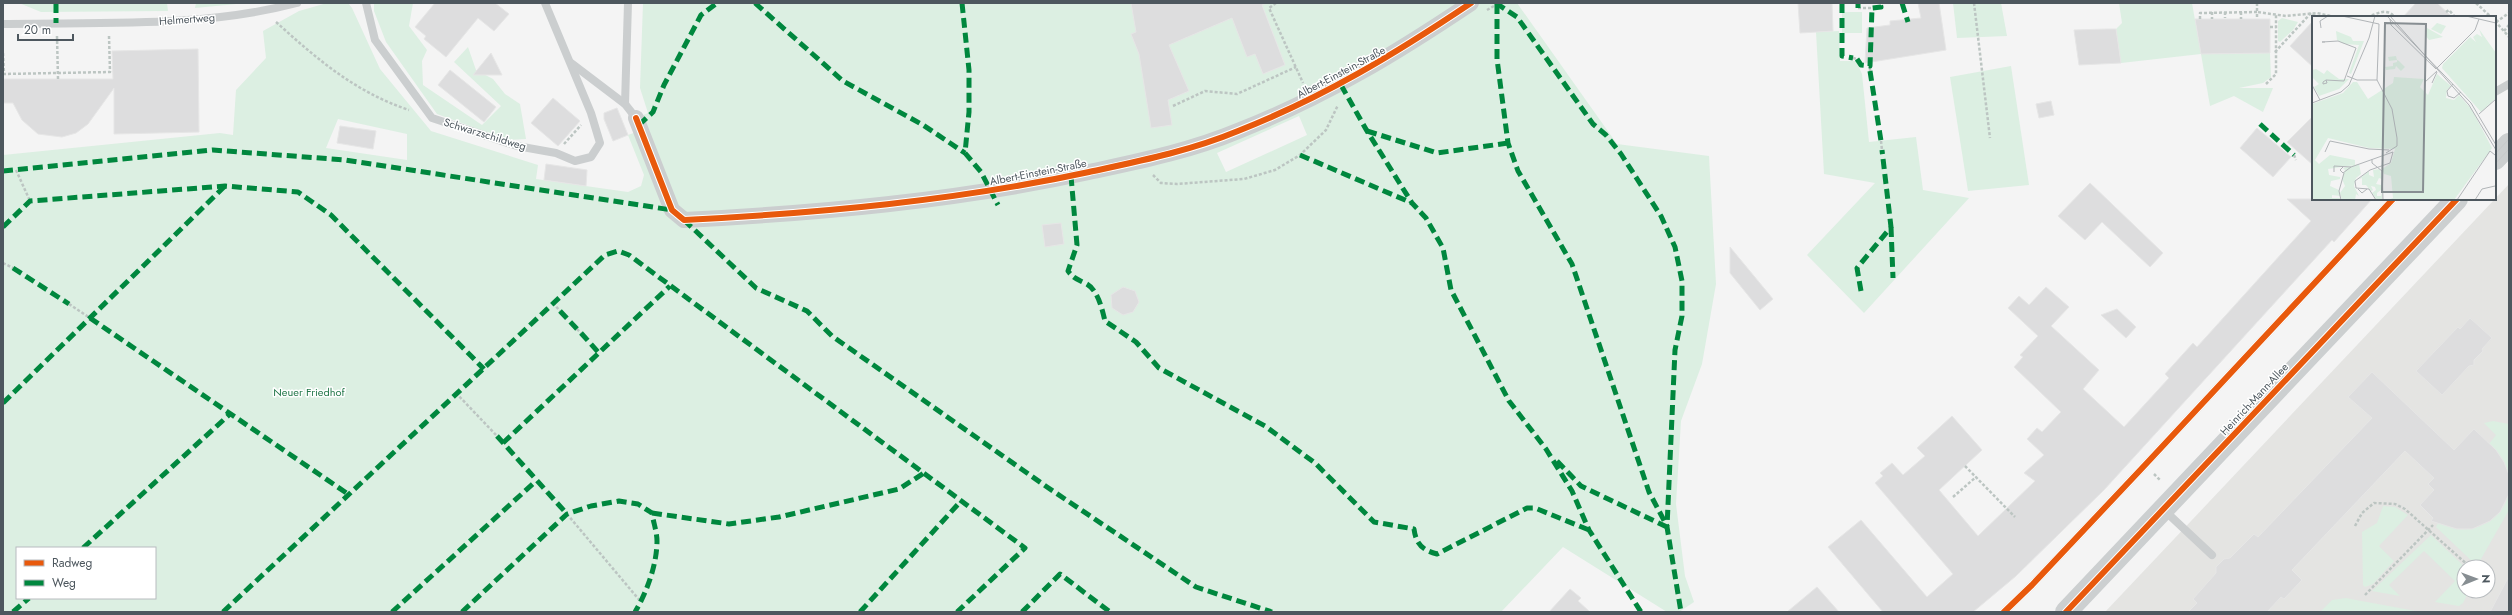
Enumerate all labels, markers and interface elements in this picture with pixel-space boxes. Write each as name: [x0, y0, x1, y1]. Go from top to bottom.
street label: Helmertweg: [159, 9, 215, 29]
scale bar: [18, 16, 73, 42]
inset map: [2312, 16, 2496, 200]
text: 20 m: [24, 21, 51, 39]
street label: Albert-Einstein-Straße: [1294, 42, 1389, 102]
street label: Schwarzschildweg: [442, 114, 528, 154]
street label: Albert-Einstein-Straße: [988, 155, 1088, 189]
street label: Heinrich-Mann-Allee: [2216, 359, 2292, 439]
park label: Neuer Friedhof: [273, 384, 346, 400]
legend: [16, 547, 156, 599]
text: Radweg: [52, 554, 92, 572]
north arrow: [2456, 559, 2496, 599]
text: Weg: [52, 574, 76, 592]
text: N: [2478, 574, 2494, 583]

